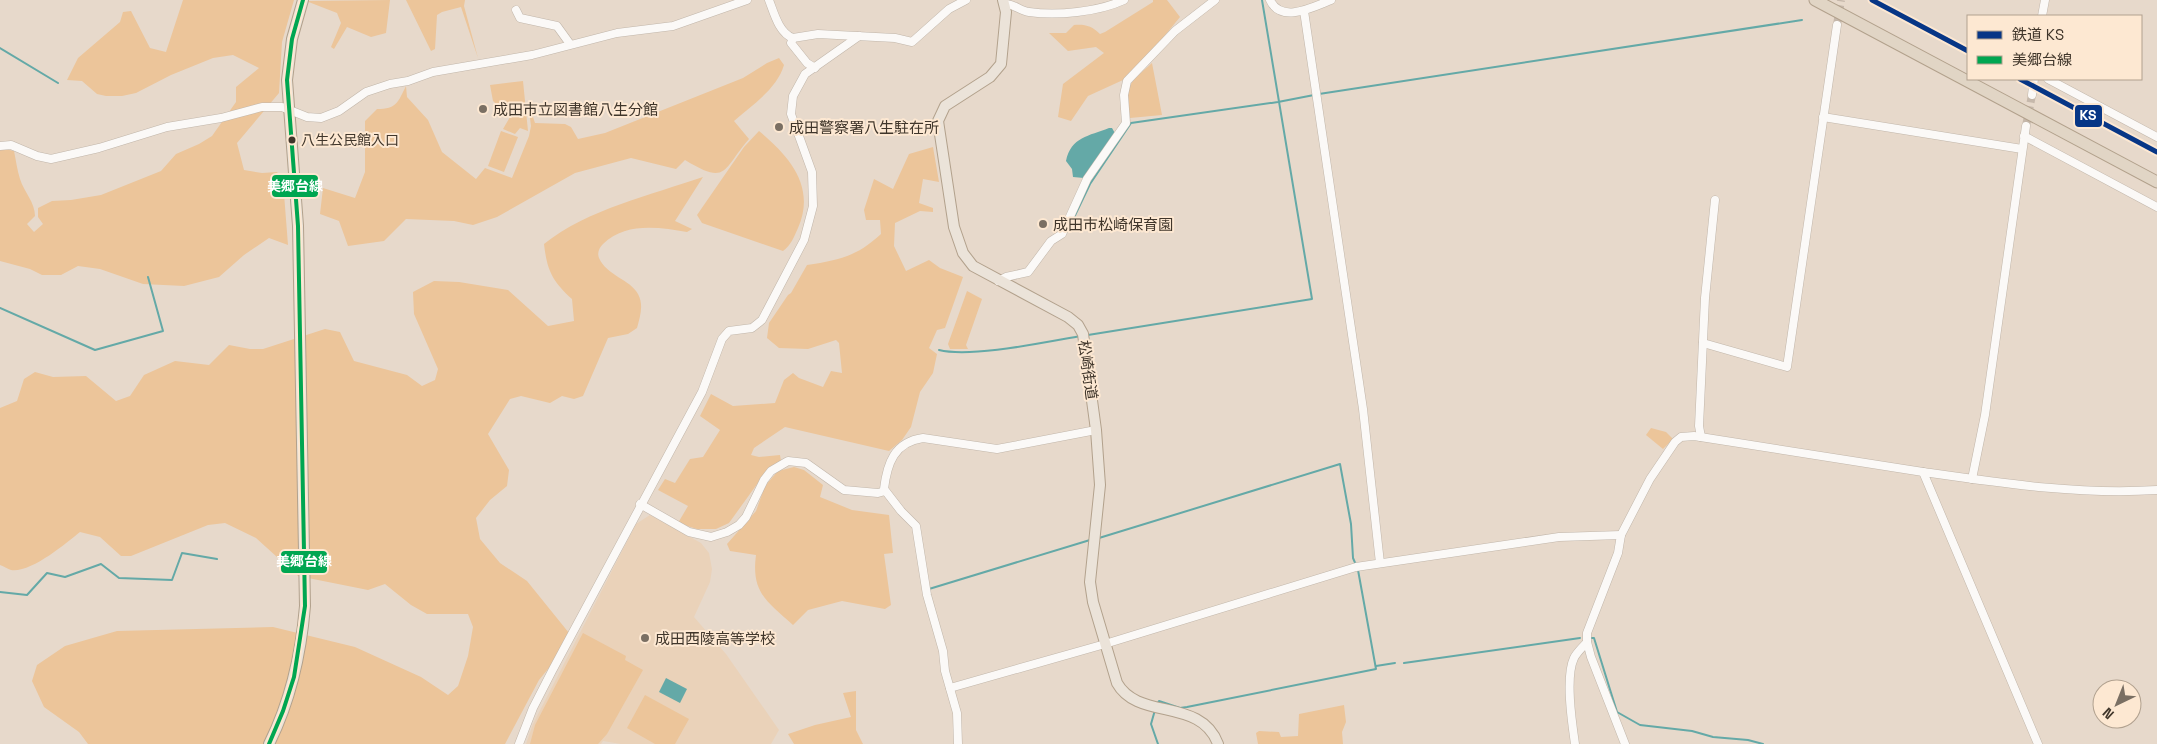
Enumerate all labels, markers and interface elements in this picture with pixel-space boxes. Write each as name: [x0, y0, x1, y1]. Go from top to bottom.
legend: [1967, 15, 2142, 80]
text: 鉄道 KS: [2012, 25, 2064, 44]
text: 美郷台線: [2012, 50, 2072, 69]
place label: 成田市立図書館八生分館: [493, 100, 658, 119]
marker: 成田市立図書館八生分館: [477, 103, 489, 115]
line badge: KS: [2074, 104, 2103, 128]
text: KS: [2079, 106, 2097, 124]
place label: 成田警察署八生駐在所: [789, 118, 939, 137]
marker: 成田警察署八生駐在所: [773, 121, 785, 133]
place label: 八生公民館入口: [301, 131, 399, 149]
marker: 八生公民館入口: [287, 135, 297, 145]
line badge: 美郷台線: [271, 174, 319, 198]
text: 美郷台線: [267, 177, 323, 195]
place label: 成田市松崎保育園: [1053, 215, 1173, 234]
marker: 成田市松崎保育園: [1037, 218, 1049, 230]
street label: 松崎街道: [1074, 339, 1102, 401]
line badge: 美郷台線: [280, 550, 328, 574]
text: 美郷台線: [276, 552, 332, 570]
place label: 成田西陵高等学校: [655, 629, 775, 648]
marker: 成田西陵高等学校: [639, 632, 651, 644]
north arrow: [2092, 679, 2142, 729]
text: N: [2099, 704, 2118, 723]

